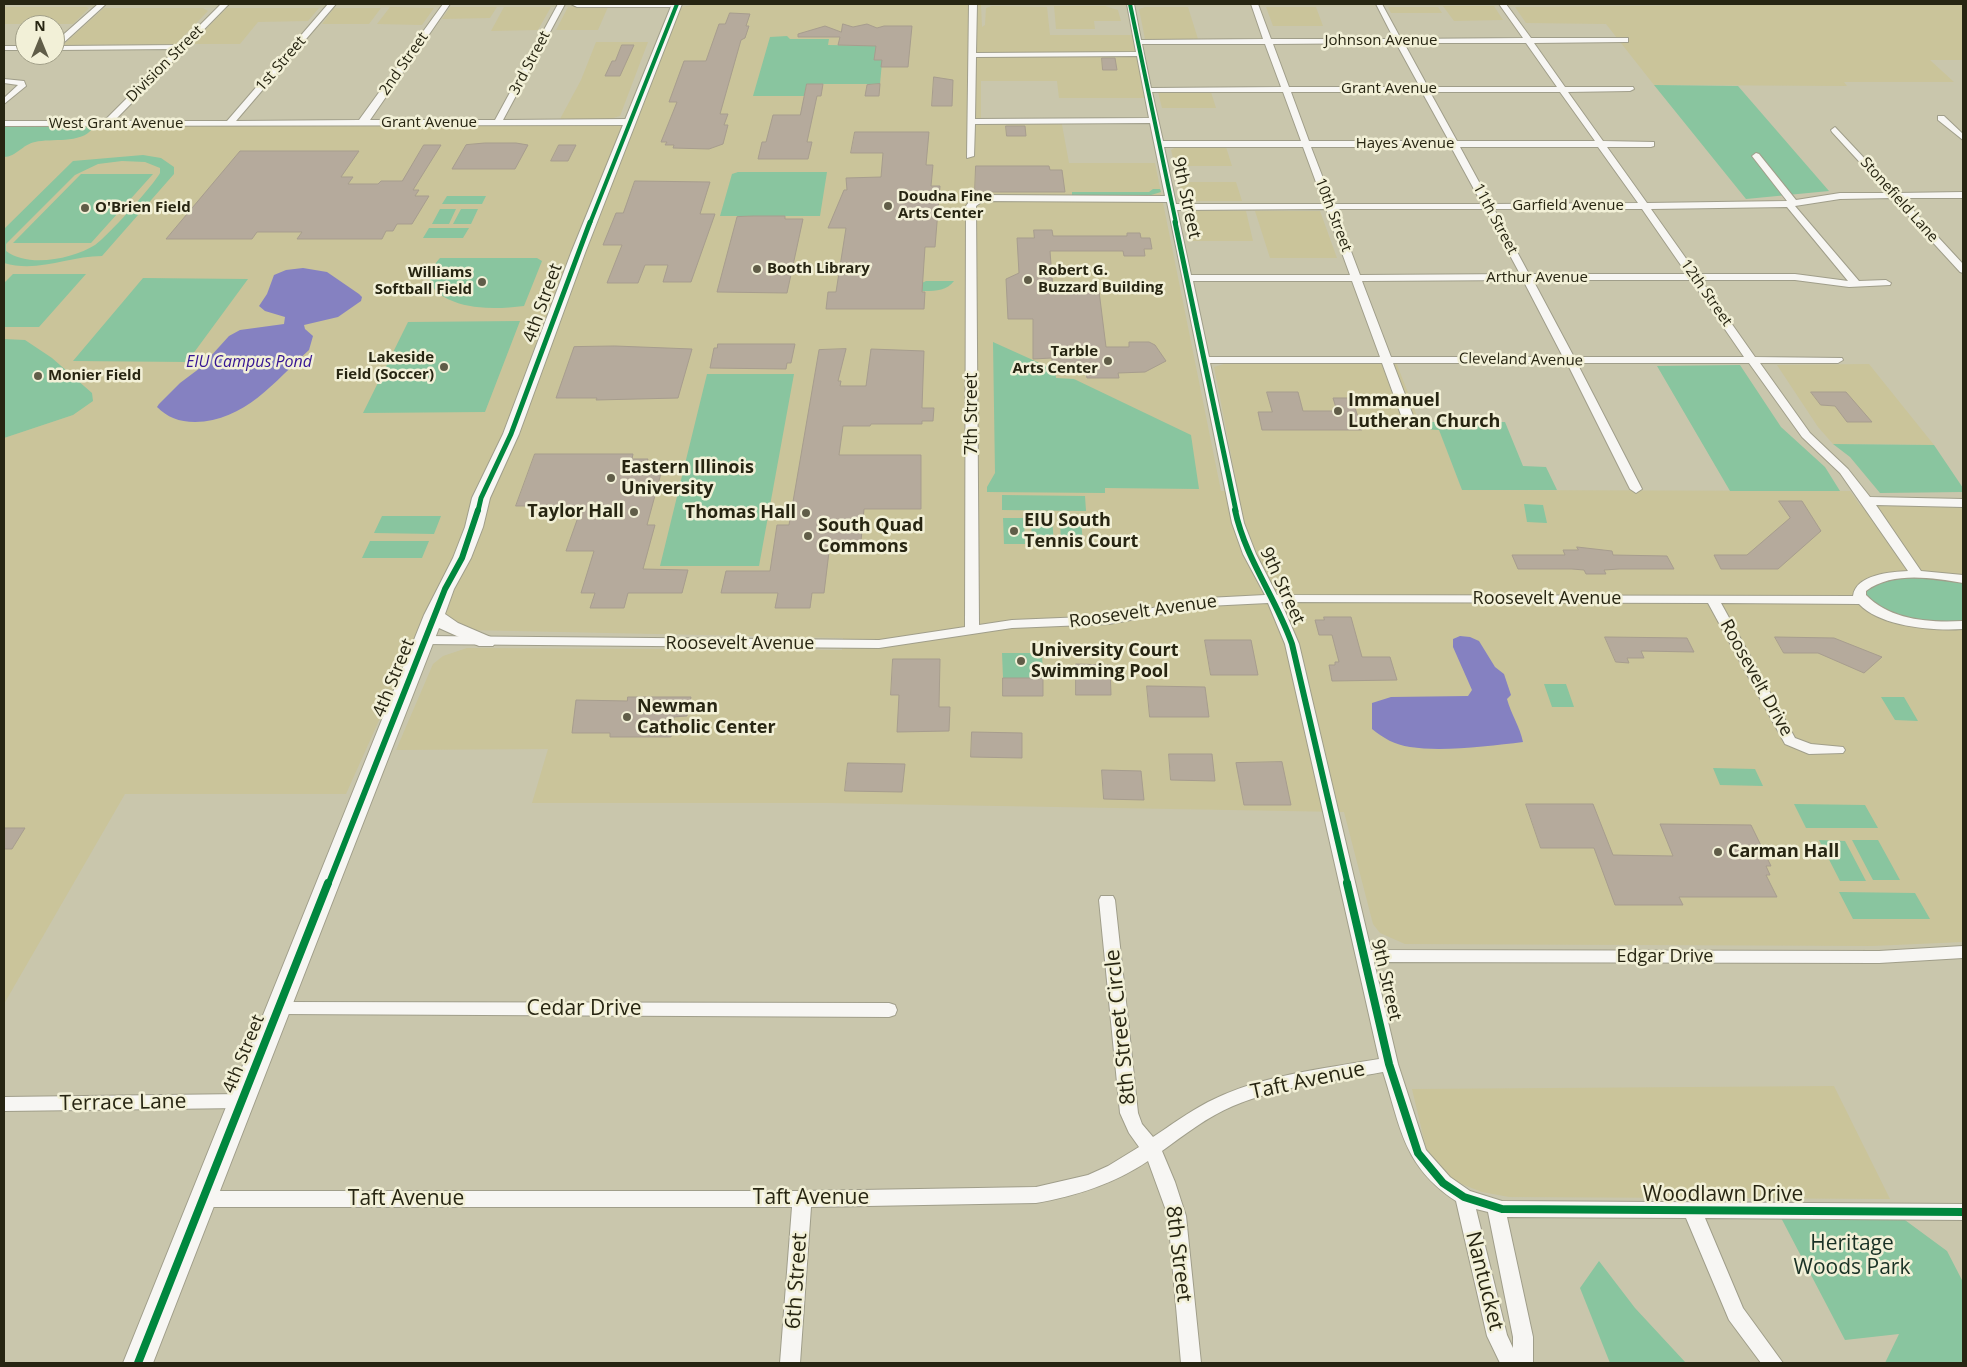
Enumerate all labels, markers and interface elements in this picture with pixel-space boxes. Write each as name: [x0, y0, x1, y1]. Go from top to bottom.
north arrow: [15, 15, 65, 65]
text: N: [34, 16, 46, 35]
street label: Division Street: [123, 22, 207, 106]
street label: 3rd Street: [506, 28, 554, 98]
street label: 2nd Street: [376, 29, 432, 99]
street label: Johnson Avenue: [1325, 32, 1437, 50]
street label: 1st Street: [252, 33, 310, 95]
street label: Grant Avenue: [1341, 80, 1437, 98]
street label: Grant Avenue: [381, 114, 477, 132]
street label: West Grant Avenue: [49, 115, 183, 133]
street label: Hayes Avenue: [1356, 135, 1454, 153]
street label: Stonefield Lane: [1856, 154, 1942, 246]
street label: 9th Street: [1167, 155, 1205, 241]
street label: 10th Street: [1311, 176, 1355, 254]
street label: 11th Street: [1469, 181, 1521, 257]
place label: Doudna Fine Arts Center: [898, 188, 992, 223]
street label: Garfield Avenue: [1512, 197, 1624, 215]
place label: O'Brien Field: [95, 199, 191, 217]
marker: Doudna Fine Arts Center: [882, 200, 894, 212]
marker: O'Brien Field: [79, 202, 91, 214]
street label: 12th Street: [1676, 256, 1736, 330]
street label: 4th Street: [519, 260, 567, 346]
place label: Booth Library: [767, 260, 870, 278]
place label: Robert G. Buzzard Building: [1038, 262, 1163, 297]
marker: Booth Library: [751, 263, 763, 275]
place label: Williams Softball Field: [375, 264, 472, 299]
street label: Arthur Avenue: [1486, 269, 1588, 287]
marker: Robert G. Buzzard Building: [1022, 274, 1034, 286]
marker: Williams Softball Field: [476, 276, 488, 288]
place label: Tarble Arts Center: [1013, 343, 1098, 378]
place label: Lakeside Field (Soccer): [336, 349, 434, 384]
street label: Cleveland Avenue: [1459, 350, 1583, 370]
water label: EIU Campus Pond: [186, 352, 312, 372]
marker: Tarble Arts Center: [1102, 355, 1114, 367]
marker: Lakeside Field (Soccer): [438, 361, 450, 373]
place label: Monier Field: [48, 367, 141, 385]
marker: Monier Field: [32, 370, 44, 382]
street label: 7th Street: [961, 373, 983, 455]
place label: Immanuel Lutheran Church: [1348, 390, 1500, 432]
marker: Immanuel Lutheran Church: [1332, 405, 1344, 417]
place label: Eastern Illinois University: [621, 457, 754, 499]
marker: Eastern Illinois University: [605, 472, 617, 484]
place label: Taylor Hall: [527, 501, 624, 523]
place label: Thomas Hall: [685, 502, 796, 524]
marker: Taylor Hall: [628, 506, 640, 518]
marker: Thomas Hall: [800, 507, 812, 519]
place label: EIU South Tennis Court: [1024, 510, 1138, 552]
place label: South Quad Commons: [818, 515, 924, 558]
marker: EIU South Tennis Court: [1008, 525, 1020, 537]
marker: South Quad Commons: [802, 530, 814, 542]
street label: 9th Street: [1255, 544, 1309, 628]
street label: Roosevelt Avenue: [1473, 588, 1621, 610]
street label: Roosevelt Avenue: [1068, 591, 1218, 633]
street label: Roosevelt Drive: [1715, 616, 1797, 740]
street label: Roosevelt Avenue: [666, 633, 814, 655]
street label: 4th Street: [368, 636, 420, 720]
place label: University Court Swimming Pool: [1031, 640, 1179, 682]
marker: University Court Swimming Pool: [1015, 655, 1027, 667]
place label: Newman Catholic Center: [637, 696, 776, 739]
marker: Newman Catholic Center: [621, 711, 633, 723]
place label: Carman Hall: [1728, 841, 1839, 863]
marker: Carman Hall: [1712, 846, 1724, 858]
street label: 9th Street: [1366, 937, 1406, 1023]
street label: Edgar Drive: [1617, 946, 1713, 968]
street label: 8th Street Circle: [1100, 948, 1142, 1106]
street label: Cedar Drive: [527, 996, 641, 1022]
street label: 4th Street: [218, 1012, 270, 1096]
street label: Taft Avenue: [1248, 1057, 1368, 1105]
street label: Terrace Lane: [59, 1089, 187, 1117]
street label: Woodlawn Drive: [1643, 1182, 1803, 1208]
street label: Taft Avenue: [753, 1185, 869, 1211]
street label: Taft Avenue: [348, 1186, 464, 1212]
street label: 8th Street: [1160, 1205, 1196, 1303]
street label: Nantucket: [1460, 1229, 1508, 1333]
park label: Heritage Woods Park: [1794, 1231, 1910, 1281]
street label: 6th Street: [781, 1232, 813, 1330]

